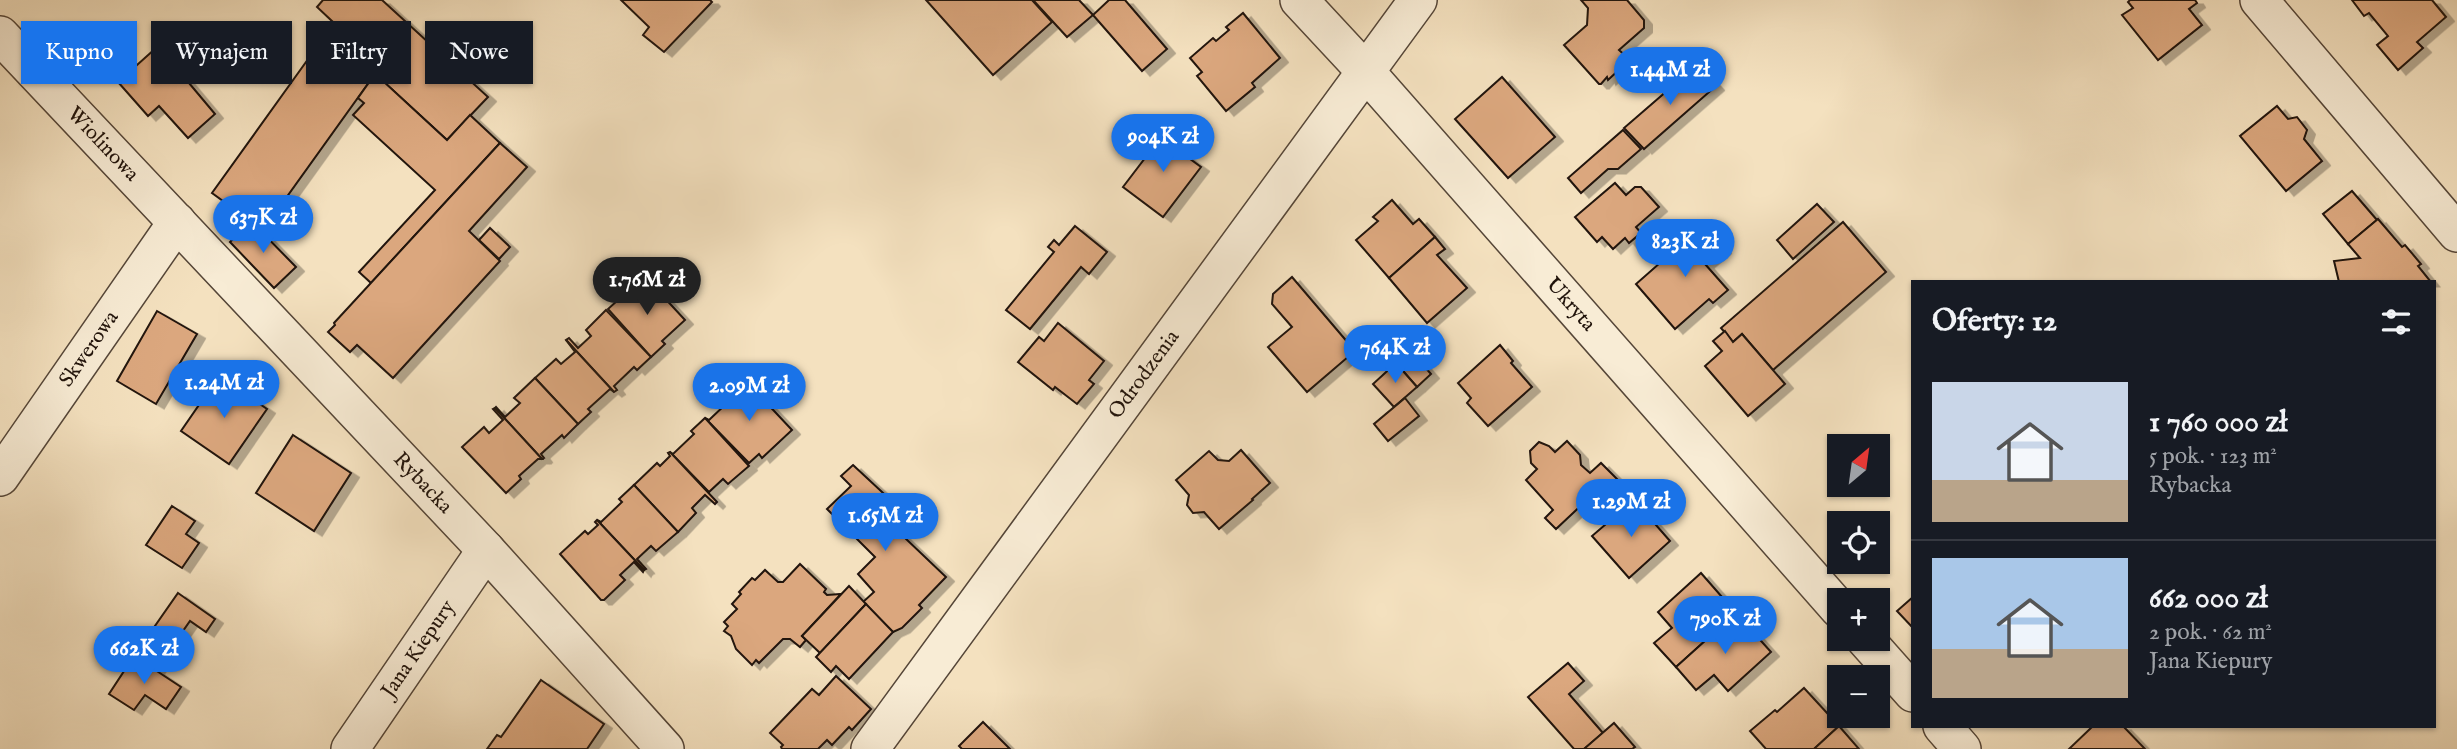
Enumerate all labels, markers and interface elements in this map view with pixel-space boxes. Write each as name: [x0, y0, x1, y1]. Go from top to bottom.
chip: Kupno: [21, 21, 137, 84]
chip: Wynajem: [151, 21, 292, 84]
chip: Filtry: [306, 21, 411, 84]
chip: Nowe: [425, 21, 533, 84]
pin: 1.44M zł: [1598, 48, 1742, 107]
text: 1.44M zł: [1630, 55, 1710, 84]
street label: Wiolinowa: [61, 101, 145, 188]
pin: 904K zł: [1098, 114, 1228, 174]
text: 904K zł: [1127, 122, 1199, 151]
pin: 637K zł: [198, 196, 328, 255]
text: 637K zł: [229, 203, 297, 232]
pin: 823K zł: [1620, 219, 1750, 279]
text: 823K zł: [1651, 227, 1719, 256]
pin: 1.76M zł: [575, 258, 719, 317]
text: 1.76M zł: [609, 265, 685, 294]
street label: Ukryta: [1540, 272, 1602, 338]
text: Oferty: 12: [1932, 303, 2057, 341]
icon: filters: [2377, 303, 2415, 341]
street label: Skwerowa: [53, 305, 125, 392]
street label: Odrodzenia: [1102, 324, 1186, 425]
pin: 764K zł: [1330, 326, 1460, 385]
text: 764K zł: [1360, 333, 1430, 362]
pin: 1.24M zł: [152, 360, 296, 420]
pin: 2.09M zł: [677, 364, 821, 423]
text: 1.24M zł: [184, 368, 264, 397]
text: 2.09M zł: [709, 371, 789, 400]
text: 1 760 000 zł: [2149, 404, 2288, 442]
icon: home: [1988, 410, 2072, 494]
north arrow: [1827, 434, 1890, 497]
map controls: [1827, 434, 1890, 728]
text: 5 pok. · 123 m²: [2149, 442, 2277, 471]
street label: Rybacka: [387, 446, 459, 520]
text: Rybacka: [2149, 471, 2231, 500]
pin: 1.29M zł: [1559, 480, 1703, 539]
text: 1.29M zł: [1592, 487, 1670, 516]
pin: 1.65M zł: [813, 494, 957, 553]
text: 1.65M zł: [847, 501, 923, 530]
button: locate: [1827, 511, 1890, 574]
text: 662 000 zł: [2149, 580, 2268, 618]
icon: home: [1988, 586, 2072, 670]
button: +: [1827, 588, 1890, 651]
street label: Jana Kiepury: [374, 594, 462, 705]
pin: 790K zł: [1660, 596, 1790, 656]
text: 790K zł: [1690, 604, 1760, 633]
text: 2 pok. · 62 m²: [2149, 618, 2272, 647]
pin: 662K zł: [79, 626, 209, 686]
text: 662K zł: [110, 634, 178, 663]
text: Jana Kiepury: [2149, 647, 2272, 676]
button: −: [1827, 665, 1890, 728]

